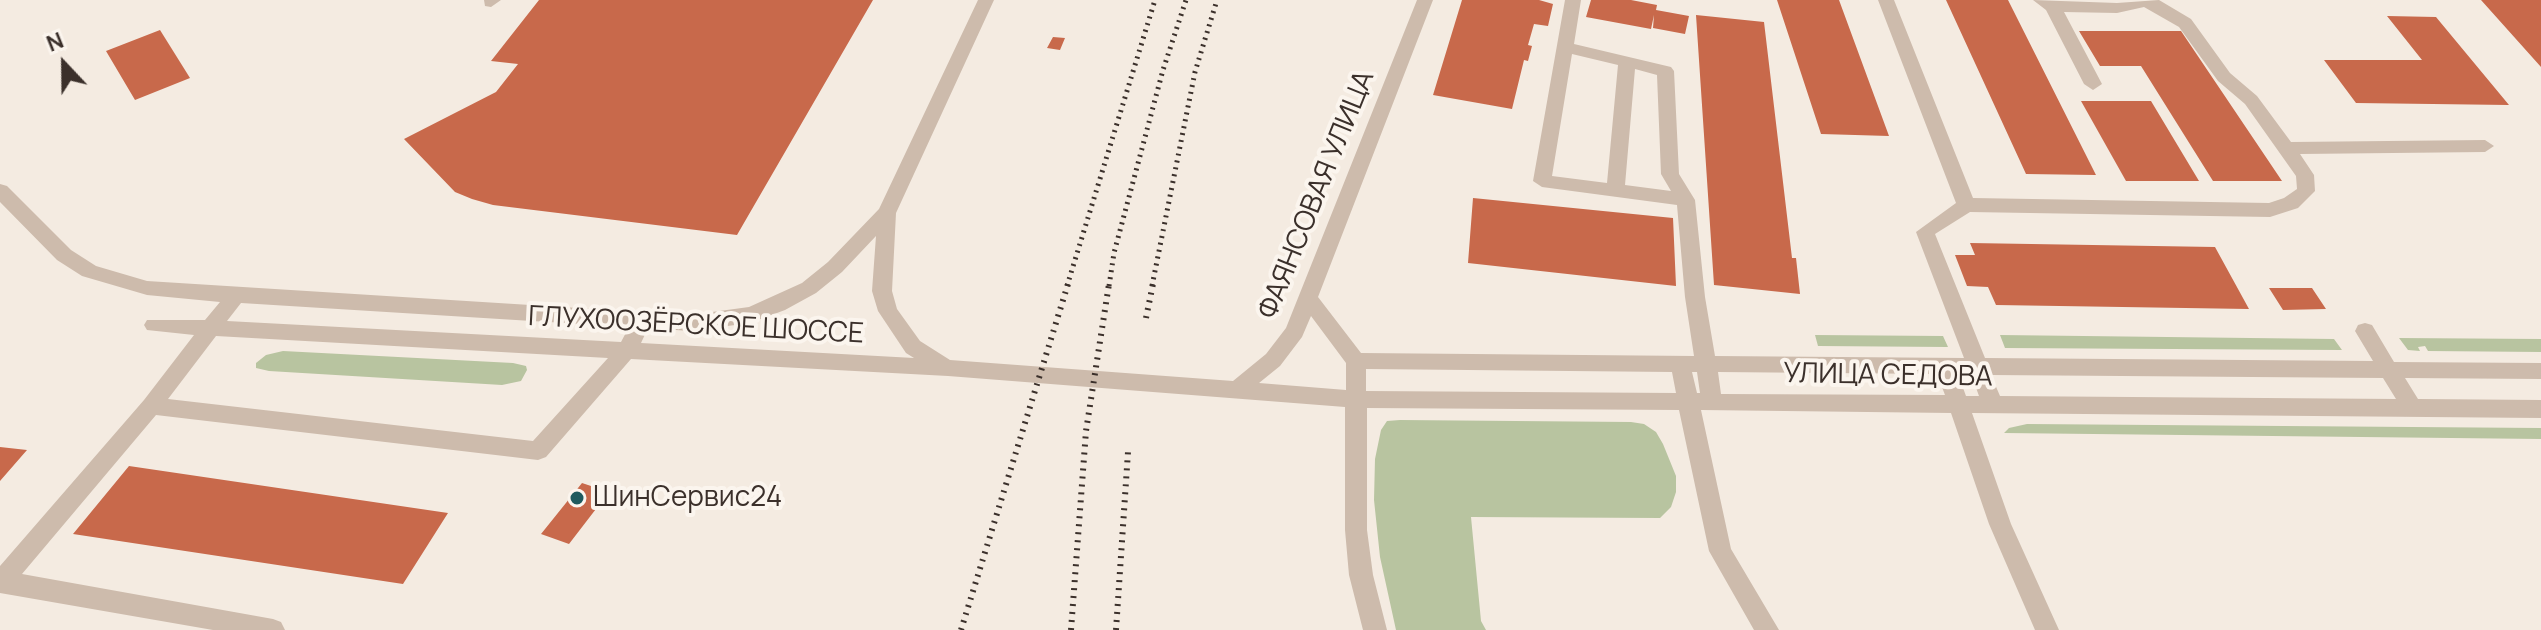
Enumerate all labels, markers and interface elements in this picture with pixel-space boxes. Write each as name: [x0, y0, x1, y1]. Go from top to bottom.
north arrow: [24, 24, 104, 104]
text: N: [42, 25, 68, 59]
street label: ФАЯНСОВАЯ УЛИЦА: [1252, 66, 1382, 324]
street label: ГЛУХООЗЁРСКОЕ ШОССЕ: [527, 300, 865, 352]
street label: УЛИЦА СЕДОВА: [1783, 357, 1993, 395]
place label: ШинCервис24: [593, 481, 782, 515]
marker: ШинCервис24: [568, 489, 586, 507]

